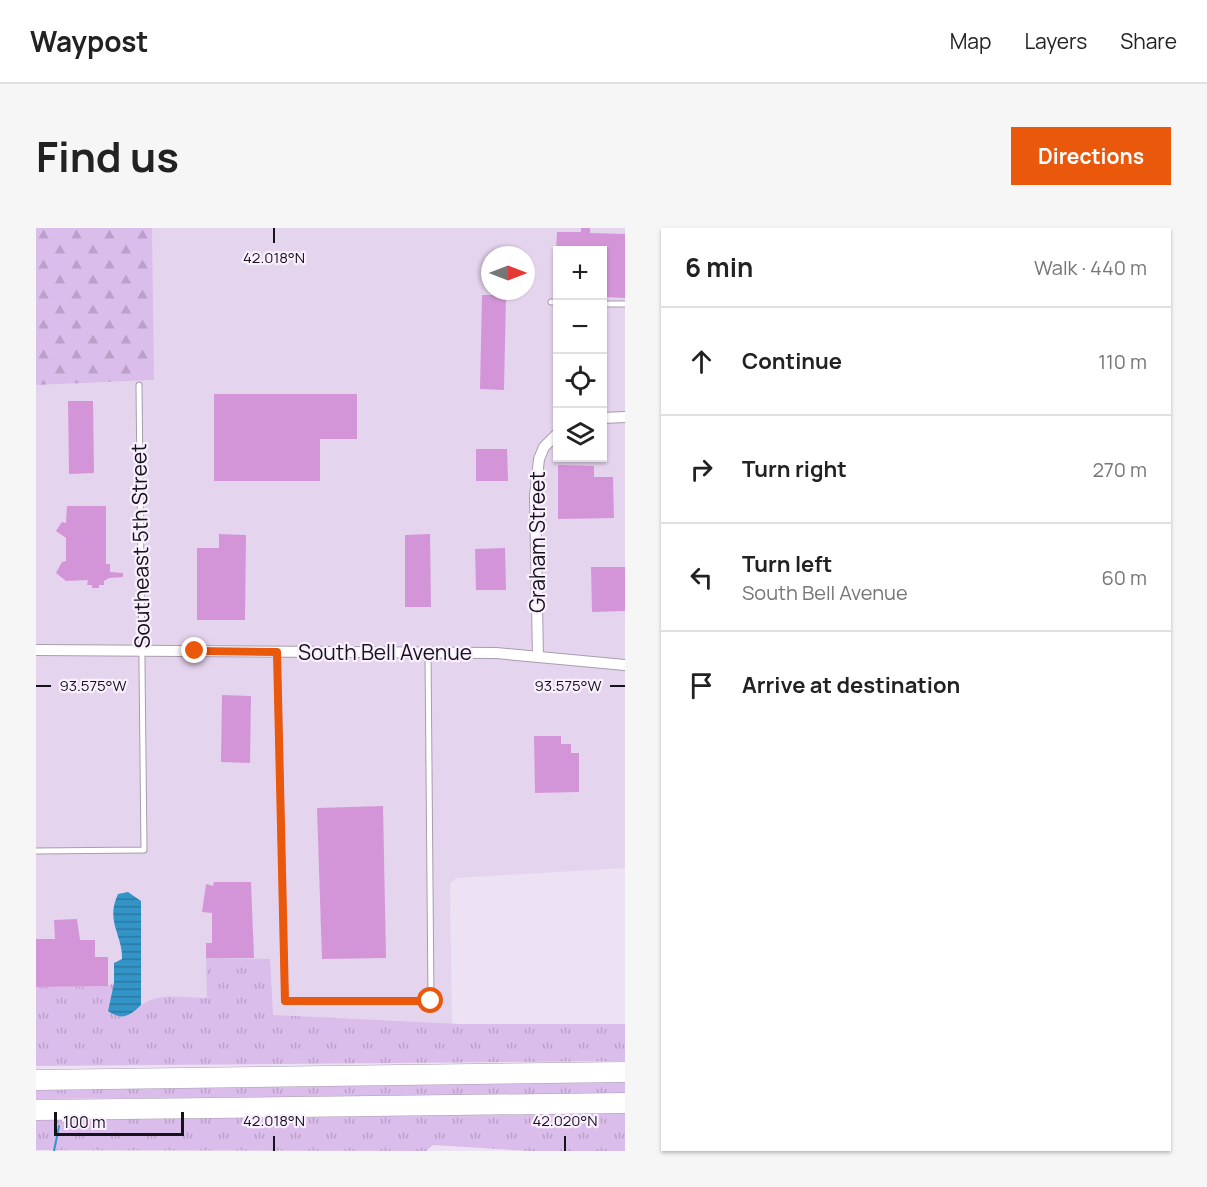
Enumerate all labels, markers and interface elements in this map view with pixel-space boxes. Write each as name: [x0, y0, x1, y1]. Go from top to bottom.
text: Waypost: [30, 22, 149, 60]
text: Map: [950, 27, 991, 55]
text: Layers: [1024, 27, 1087, 55]
text: Share: [1120, 27, 1177, 55]
text: Find us: [36, 127, 179, 185]
button: Directions: [1011, 127, 1171, 185]
north arrow: [481, 246, 535, 300]
map controls: [553, 246, 607, 462]
button: +: [553, 246, 607, 300]
text: 42.018°N: [243, 247, 305, 268]
text: 6 min: [685, 249, 753, 285]
text: Walk · 440 m: [1034, 254, 1147, 281]
button: −: [553, 300, 607, 354]
icon: ahead: [685, 345, 718, 378]
text: Continue: [742, 346, 842, 376]
text: 110 m: [1098, 348, 1147, 375]
button: locate: [553, 354, 607, 408]
button: layers: [553, 408, 607, 462]
street label: Southeast 5th Street: [124, 443, 156, 649]
icon: right: [685, 453, 718, 486]
text: Turn right: [742, 454, 847, 484]
text: 270 m: [1092, 456, 1147, 483]
street label: Graham Street: [523, 471, 551, 613]
text: Turn left: [742, 549, 832, 579]
icon: left: [685, 561, 718, 594]
text: 60 m: [1101, 564, 1147, 591]
text: South Bell Avenue: [742, 579, 908, 606]
route end: [181, 637, 207, 663]
street label: South Bell Avenue: [298, 638, 472, 666]
icon: arrive: [685, 669, 718, 702]
text: Arrive at destination: [742, 670, 960, 700]
text: 93.575°W: [59, 675, 127, 696]
text: 93.575°W: [534, 675, 602, 696]
route start: [417, 987, 443, 1013]
scale bar: [54, 1109, 184, 1136]
text: 42.018°N: [243, 1110, 305, 1131]
text: 42.020°N: [532, 1110, 598, 1131]
text: 100 m: [63, 1111, 106, 1133]

